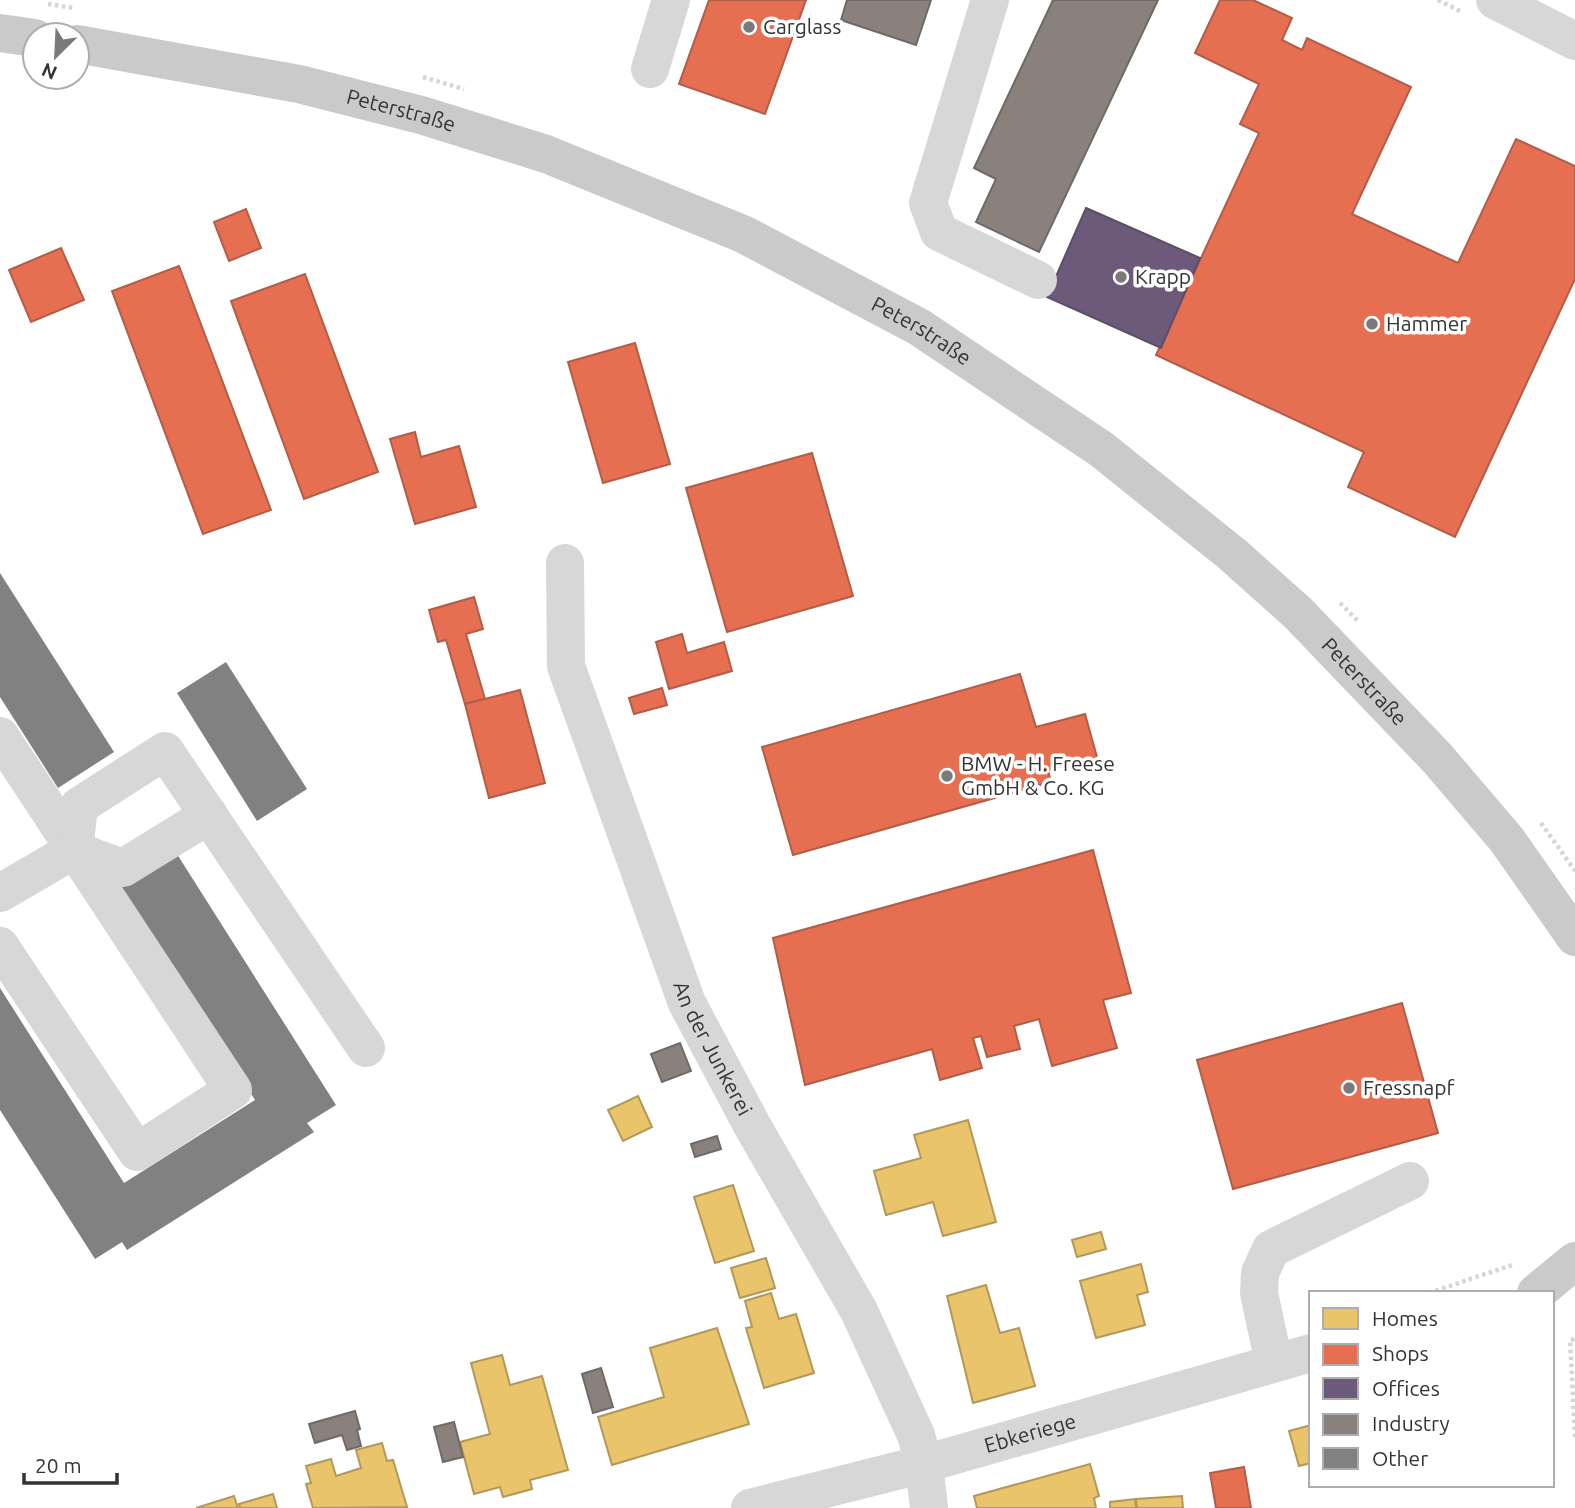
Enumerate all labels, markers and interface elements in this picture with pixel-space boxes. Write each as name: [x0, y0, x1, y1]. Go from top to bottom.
place label: Carglass: [763, 14, 841, 38]
marker: Carglass: [741, 19, 757, 35]
north arrow: [21, 21, 91, 91]
text: N: [38, 59, 60, 84]
street label: Peterstraße: [344, 84, 459, 136]
place label: Krapp: [1135, 264, 1191, 288]
marker: Krapp: [1113, 269, 1129, 285]
street label: Peterstraße: [868, 291, 976, 369]
place label: Hammer: [1386, 311, 1467, 335]
marker: Hammer: [1364, 316, 1380, 332]
street label: Peterstraße: [1317, 632, 1412, 730]
place label: BMW - H. Freese GmbH & Co. KG: [961, 751, 1115, 799]
marker: BMW - H. Freese GmbH & Co. KG: [939, 768, 955, 784]
street label: An der Junkerei: [669, 978, 758, 1119]
place label: Fressnapf: [1363, 1075, 1456, 1099]
marker: Fressnapf: [1341, 1080, 1357, 1096]
legend: [1309, 1291, 1554, 1487]
text: Homes: [1372, 1306, 1438, 1330]
text: Shops: [1372, 1341, 1429, 1365]
text: Offices: [1372, 1376, 1440, 1400]
street label: Ebkeriege: [981, 1408, 1079, 1457]
text: Industry: [1372, 1411, 1450, 1435]
scale bar: [24, 1442, 117, 1486]
text: Other: [1372, 1446, 1428, 1470]
text: 20 m: [35, 1453, 82, 1477]

